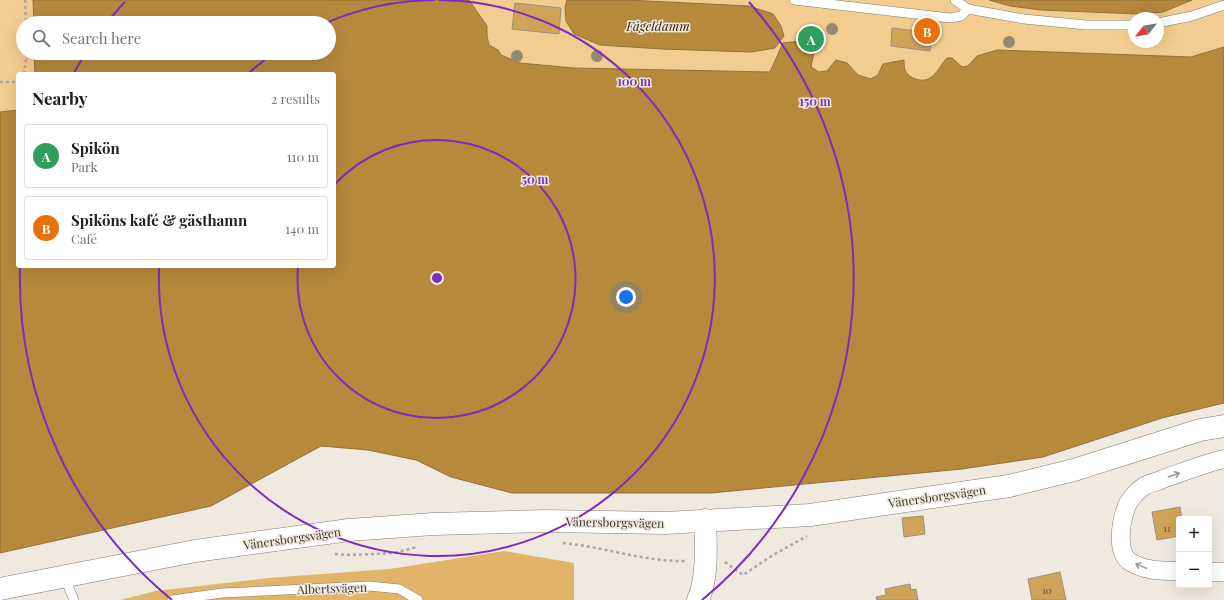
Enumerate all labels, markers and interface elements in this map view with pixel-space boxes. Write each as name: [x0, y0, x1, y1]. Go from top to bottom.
north arrow: [1128, 12, 1164, 48]
search box: [16, 16, 336, 60]
pin: B: [914, 16, 940, 46]
water label: Fågeldamm: [625, 17, 690, 34]
pin: A: [798, 24, 824, 54]
icon: search: [30, 27, 52, 49]
text: Search here: [62, 28, 141, 48]
text: 100 m: [617, 73, 651, 89]
text: Nearby: [32, 87, 87, 109]
text: 2 results: [271, 90, 320, 107]
text: 150 m: [799, 93, 831, 109]
text: Spikön: [71, 138, 120, 158]
text: A: [42, 148, 50, 165]
text: 110 m: [287, 148, 319, 165]
text: Park: [71, 158, 98, 175]
text: 50 m: [522, 171, 549, 187]
text: Spiköns kafé & gästhamn: [71, 210, 247, 230]
text: B: [42, 220, 50, 237]
text: 140 m: [285, 220, 319, 237]
text: Café: [71, 230, 97, 247]
centre of rings: [430, 271, 444, 285]
your location: [616, 287, 636, 307]
one-way arrow: [1168, 471, 1181, 478]
street label: Vänersborgsvägen: [886, 481, 987, 511]
street label: Vänersborgsvägen: [565, 513, 664, 531]
map controls: [1176, 516, 1212, 588]
button: +: [1176, 516, 1212, 552]
house number: 11: [1163, 521, 1171, 535]
street label: Vänersborgsvägen: [241, 523, 342, 553]
button: −: [1176, 552, 1212, 588]
one-way arrow: [1135, 562, 1147, 570]
street label: Albertsvägen: [296, 579, 367, 597]
house number: 10: [1042, 583, 1052, 597]

